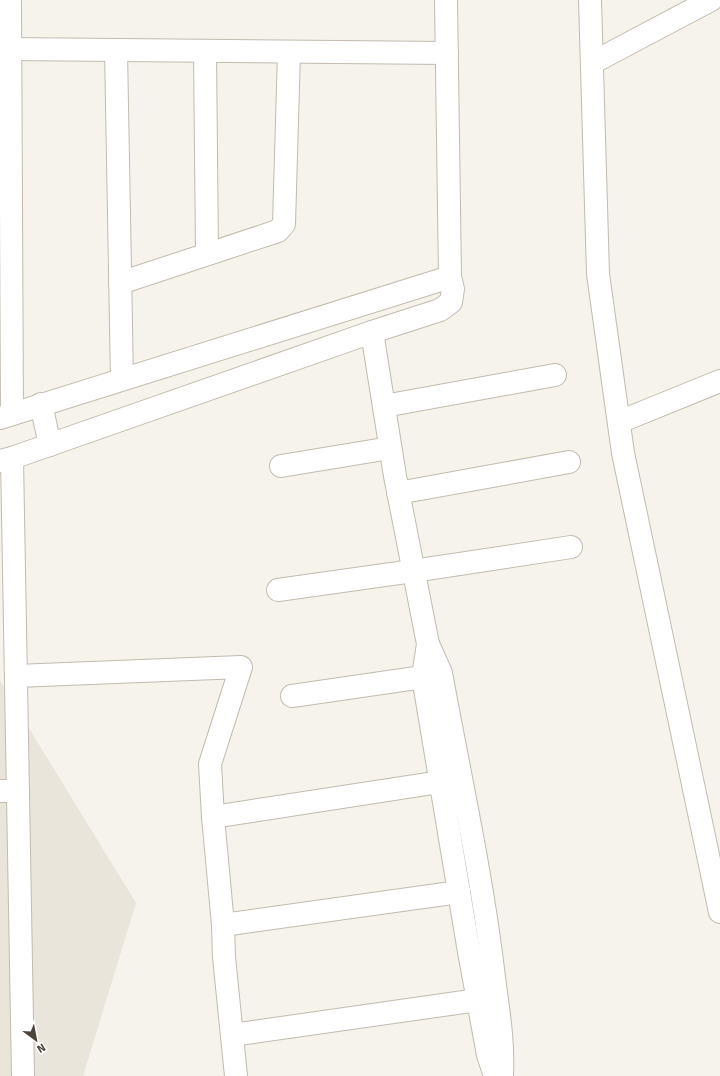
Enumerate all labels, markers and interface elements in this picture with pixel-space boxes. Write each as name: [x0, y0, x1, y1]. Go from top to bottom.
north arrow: [16, 1020, 56, 1060]
text: N: [34, 1041, 48, 1056]

